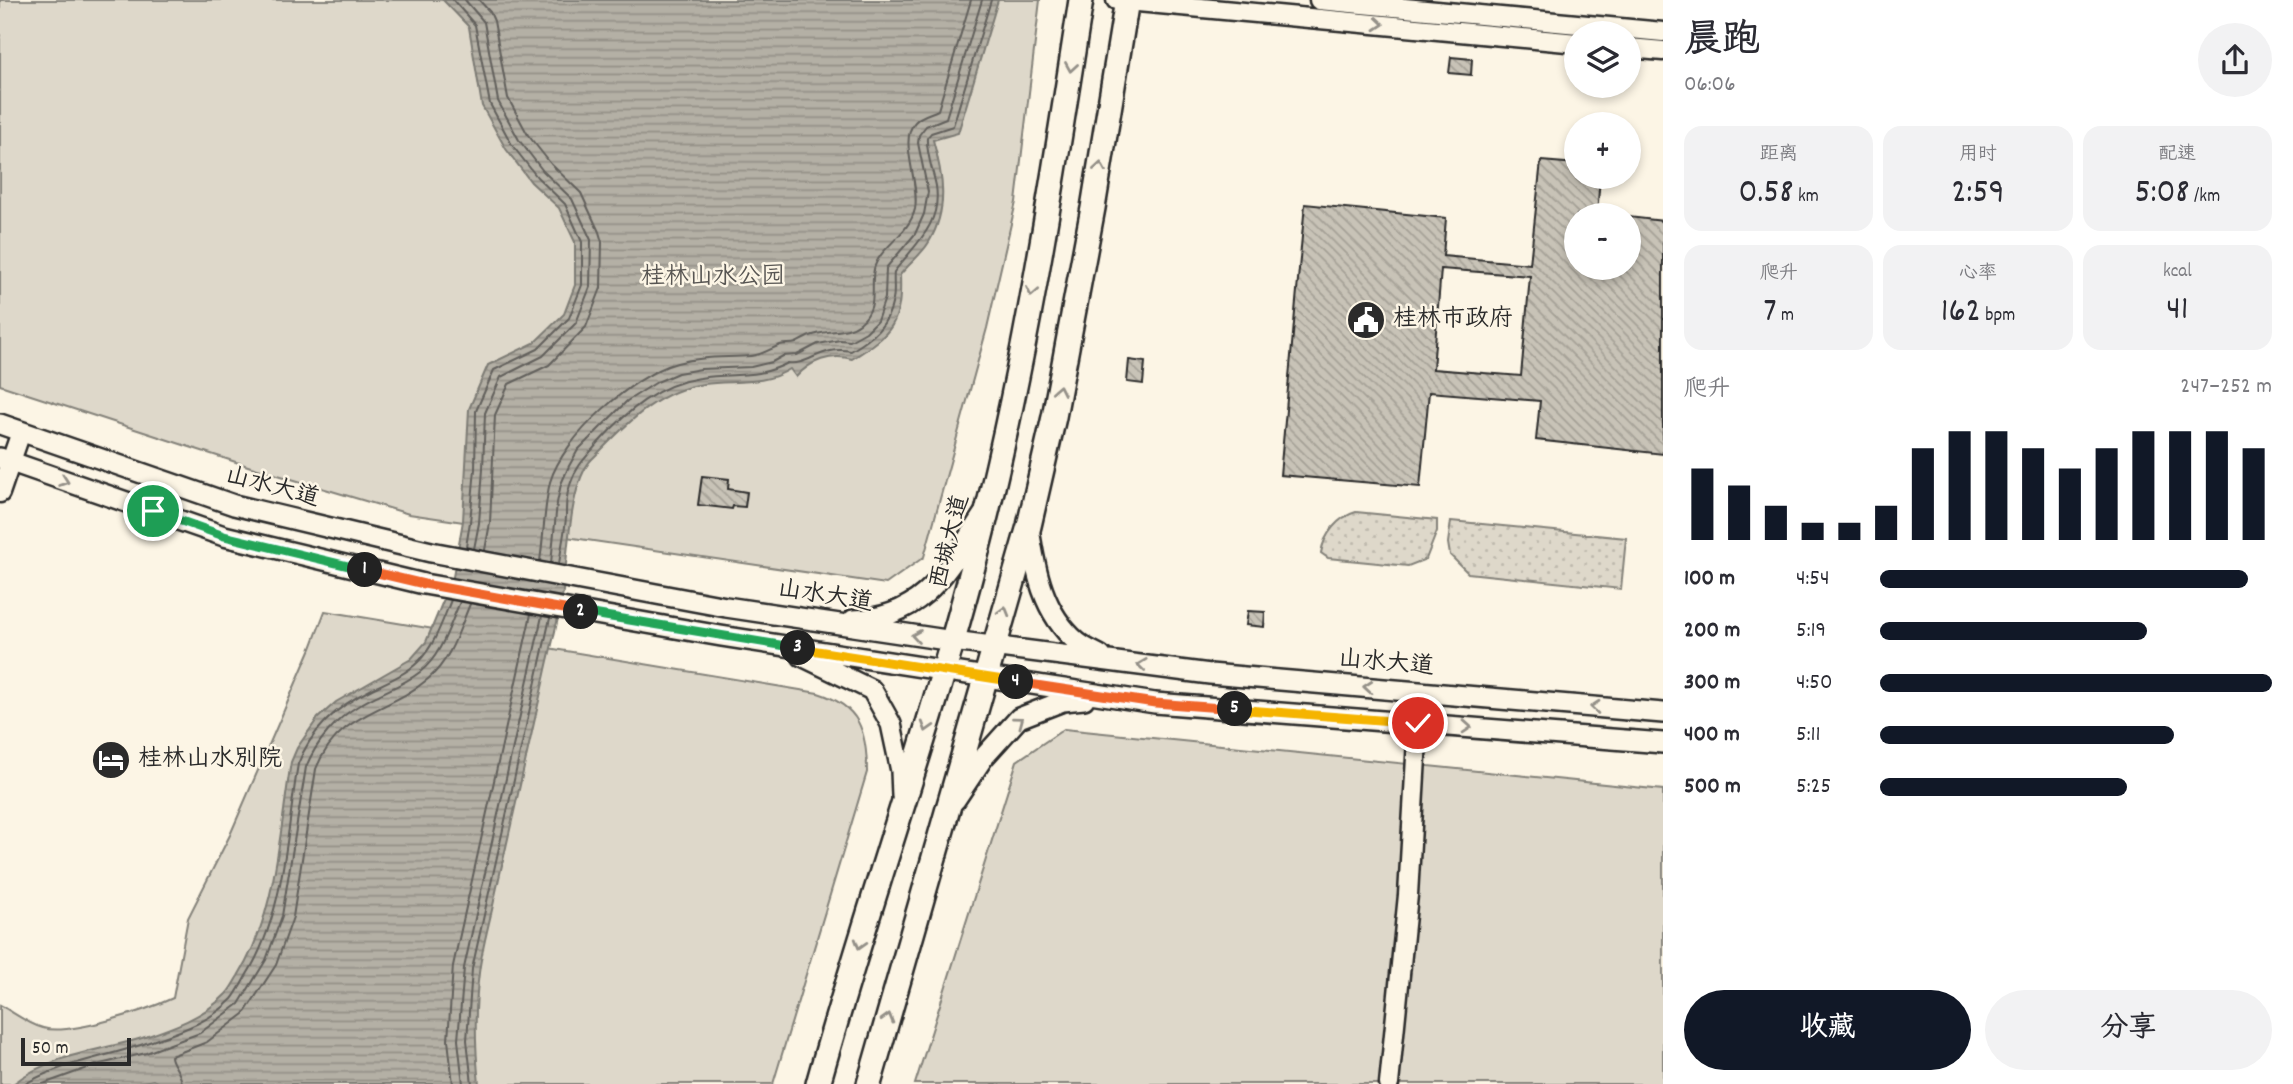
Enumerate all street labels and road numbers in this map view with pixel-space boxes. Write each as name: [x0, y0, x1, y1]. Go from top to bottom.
street label: 山水大道: [221, 459, 323, 517]
street label: 西城大道: [923, 491, 979, 593]
street label: 山水大道: [775, 573, 875, 621]
street label: 山水大道: [1337, 643, 1435, 685]

